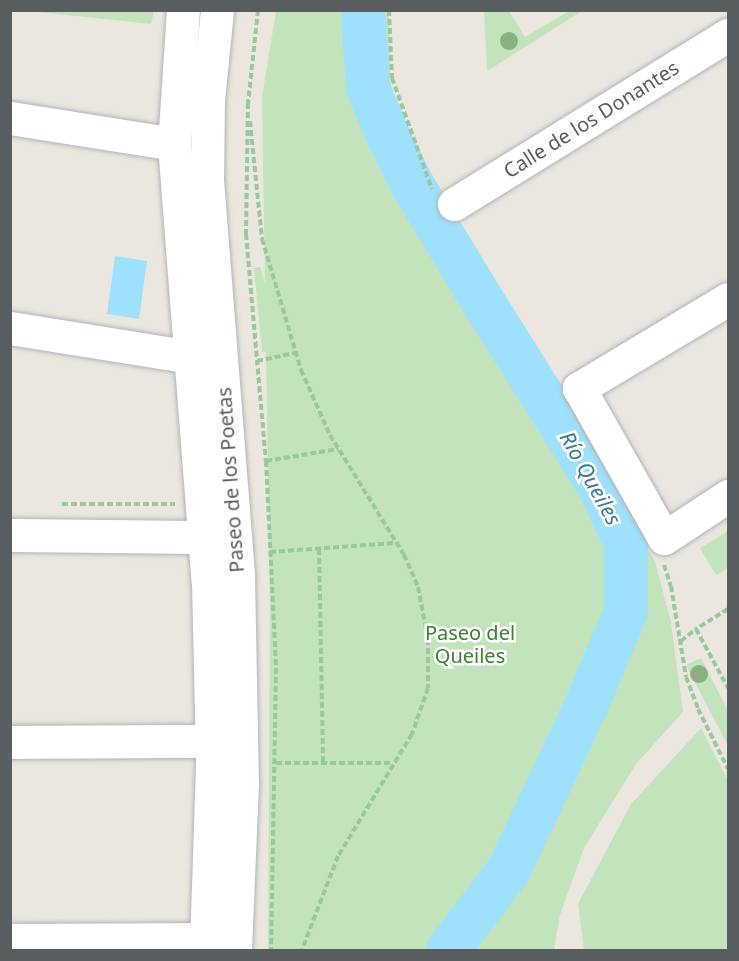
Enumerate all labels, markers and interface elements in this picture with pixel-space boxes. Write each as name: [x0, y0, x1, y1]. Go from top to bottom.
street label: Calle de los Donantes: [499, 55, 683, 183]
street label: Paseo de los Poetas: [212, 386, 248, 574]
water label: Río Queiles: [555, 427, 627, 529]
park label: Paseo del Queiles: [425, 621, 515, 668]

